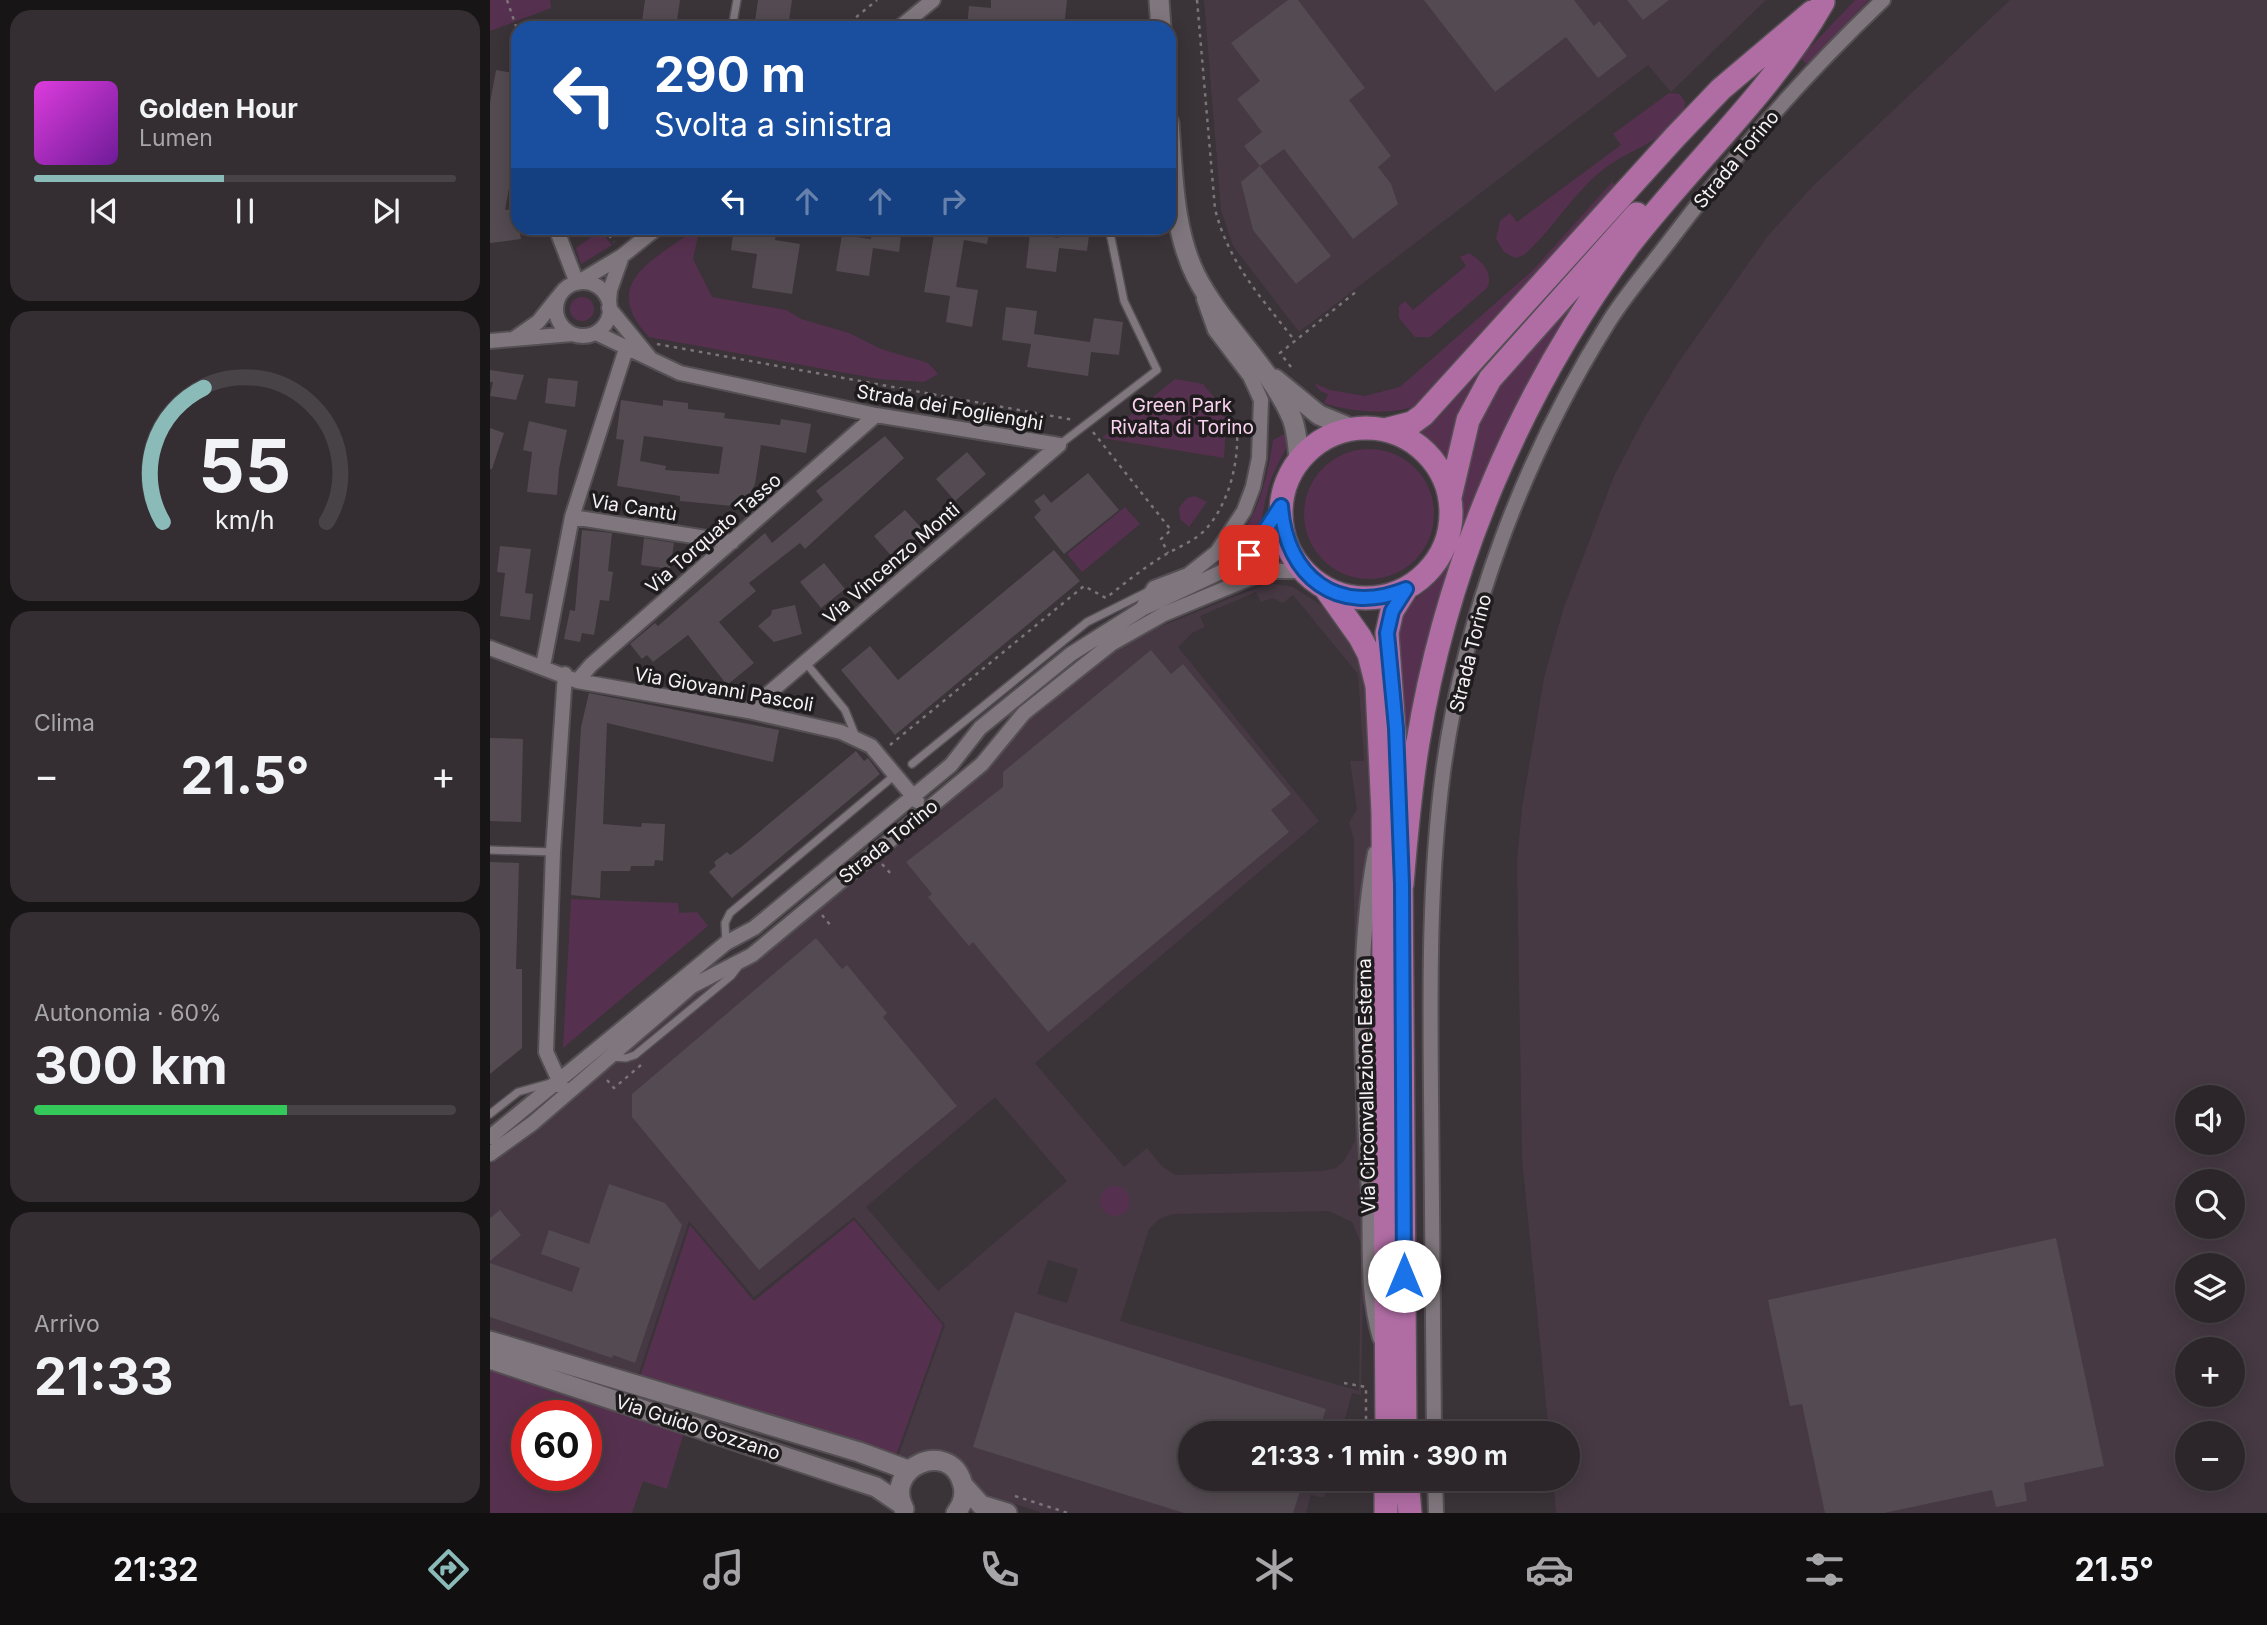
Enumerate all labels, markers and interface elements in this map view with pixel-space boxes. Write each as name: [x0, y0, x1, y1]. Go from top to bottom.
text: 290 m: [654, 45, 806, 104]
icon: left: [539, 49, 630, 140]
text: Golden Hour: [139, 93, 298, 124]
text: Svolta a sinistra: [654, 105, 893, 144]
street label: Strada Torino: [1689, 106, 1784, 213]
text: Lumen: [139, 124, 213, 152]
icon: left: [715, 182, 753, 220]
icon: ahead: [788, 182, 826, 220]
icon: ahead: [861, 182, 899, 220]
icon: right: [934, 182, 972, 220]
icon: previous: [85, 192, 123, 230]
icon: pause: [226, 192, 264, 230]
icon: next: [367, 192, 405, 230]
street label: Strada dei Foglienghi: [855, 380, 1045, 435]
park label: Green Park Rivalta di Torino: [1110, 394, 1254, 439]
text: 55: [198, 421, 292, 510]
street label: Via Torquato Tasso: [641, 468, 786, 598]
street label: Via Cantù: [589, 489, 679, 526]
street label: Via Vincenzo Monti: [818, 498, 964, 629]
text: km/h: [215, 505, 275, 535]
pin: [1219, 525, 1279, 585]
icon: arrive: [1230, 536, 1268, 574]
street label: Strada Torino: [1445, 592, 1496, 714]
street label: Via Giovanni Pascoli: [633, 662, 815, 717]
text: Clima: [34, 709, 95, 737]
text: 21.5°: [180, 744, 310, 807]
text: −: [34, 752, 59, 798]
text: +: [431, 752, 456, 798]
street label: Strada Torino: [834, 794, 942, 888]
street label: Via Circonvallazione Esterna: [1353, 958, 1380, 1214]
text: Autonomia · 60%: [34, 999, 222, 1027]
text: 300 km: [34, 1034, 228, 1097]
map controls: [2175, 1085, 2245, 1491]
button: sound: [2175, 1085, 2245, 1155]
button: search: [2175, 1169, 2245, 1239]
position arrow: [1367, 1239, 1441, 1313]
button: layers: [2175, 1253, 2245, 1323]
text: Arrivo: [34, 1310, 100, 1338]
button: +: [2175, 1337, 2245, 1407]
text: 21:33: [34, 1345, 174, 1408]
street label: Via Guido Gozzano: [613, 1390, 783, 1465]
speed limit sign: 60: [511, 1400, 602, 1491]
button: −: [2175, 1421, 2245, 1491]
text: 21:33 · 1 min · 390 m: [1250, 1440, 1508, 1471]
icon: directions: [424, 1545, 473, 1594]
icon: music: [699, 1545, 748, 1594]
icon: phone: [975, 1545, 1024, 1594]
icon: climate: [1250, 1545, 1299, 1594]
icon: car: [1525, 1545, 1574, 1594]
icon: filters: [1800, 1545, 1849, 1594]
text: 21:32: [113, 1550, 198, 1589]
text: 21.5°: [2075, 1550, 2154, 1589]

